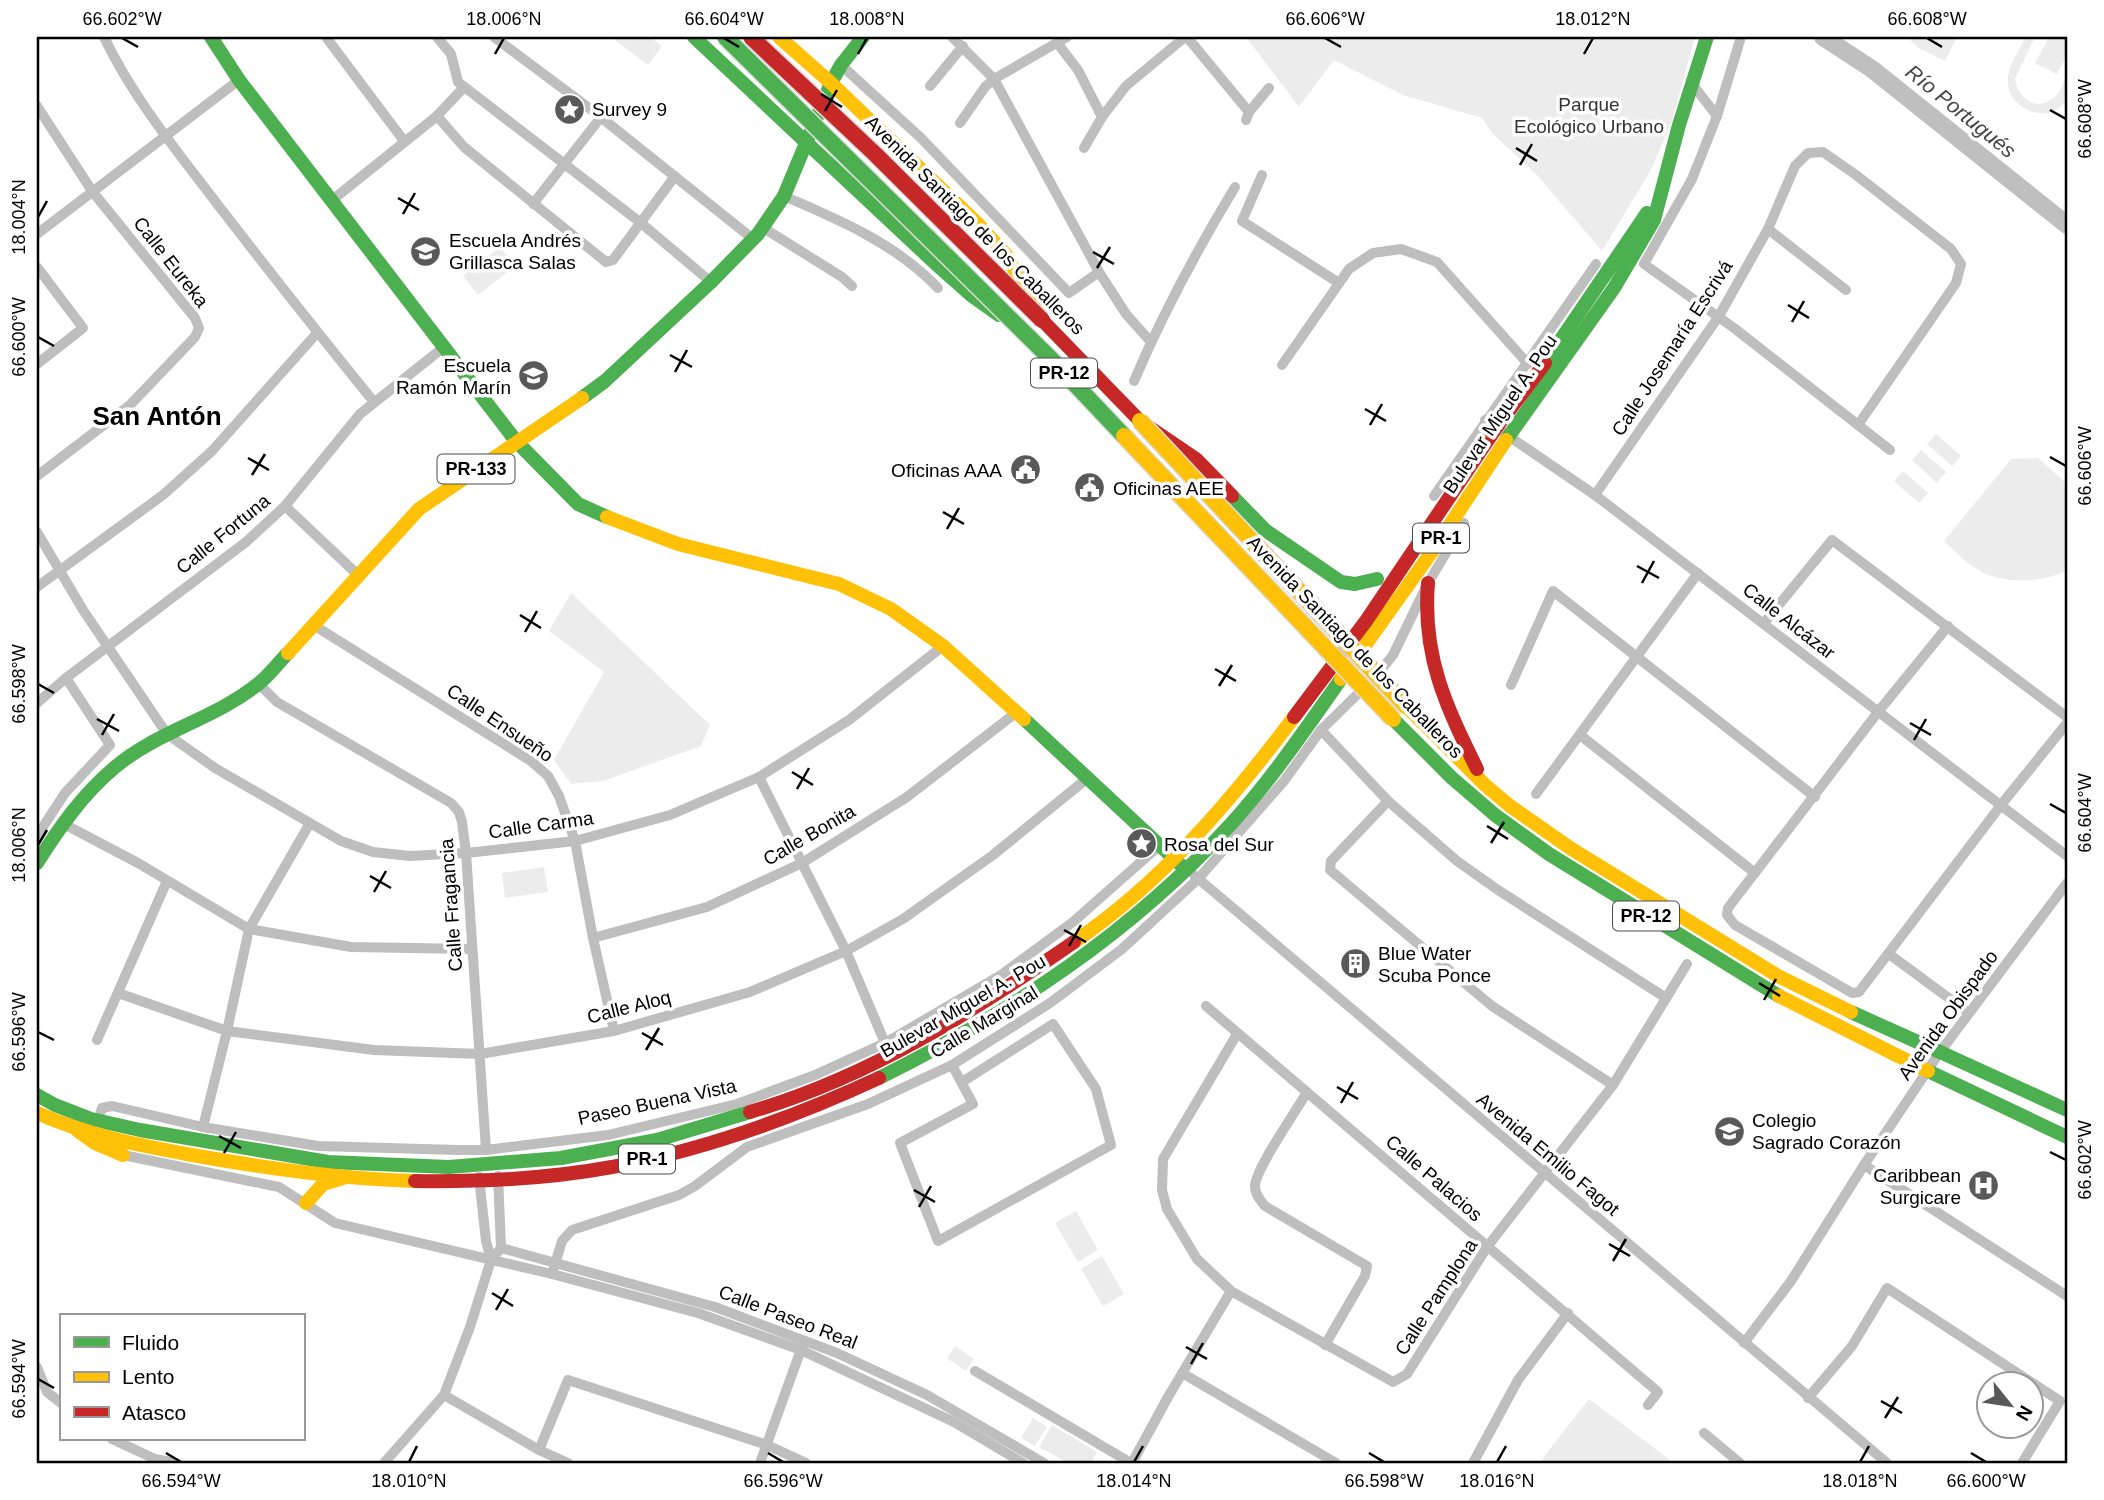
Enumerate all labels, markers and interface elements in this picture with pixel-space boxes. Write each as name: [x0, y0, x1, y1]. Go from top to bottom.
text: 66.602°W: [82, 9, 162, 29]
text: 18.006°N: [466, 9, 542, 29]
text: 66.604°W: [684, 9, 764, 29]
text: 18.008°N: [829, 9, 905, 29]
text: 66.606°W: [1285, 9, 1365, 29]
text: 18.012°N: [1555, 9, 1631, 29]
text: 66.608°W: [1887, 9, 1967, 29]
water label: Río Portugués: [1902, 60, 2021, 162]
text: 66.608°W: [2075, 79, 2095, 159]
place icon: Survey 9: [552, 92, 586, 126]
park label: Parque Ecológico Urbano: [1514, 94, 1664, 137]
place label: Survey 9: [592, 99, 667, 120]
street label: Avenida Santiago de los Caballeros: [861, 111, 1089, 339]
text: 18.004°N: [9, 179, 29, 255]
street label: Calle Eureka: [129, 213, 213, 312]
place label: Escuela Andrés Grillasca Salas: [449, 230, 581, 273]
school or university icon: Escuela Andrés Grillasca Salas: [409, 234, 443, 268]
street label: Calle Josemaría Escrivá: [1607, 256, 1737, 440]
text: 66.600°W: [9, 297, 29, 377]
street label: Bulevar Miguel A. Pou: [1439, 331, 1561, 497]
place label: Escuela Ramón Marín: [396, 355, 511, 398]
road number: PR-12: [1031, 358, 1097, 388]
school or university icon: Escuela Ramón Marín: [517, 359, 551, 393]
district label: San Antón: [92, 401, 222, 431]
text: 66.606°W: [2075, 426, 2095, 506]
public building icon: Oficinas AAA: [1008, 453, 1042, 487]
road number: PR-133: [438, 454, 514, 484]
place label: Oficinas AAA: [891, 460, 1002, 481]
public building icon: Oficinas AEE: [1073, 471, 1107, 505]
place label: Oficinas AEE: [1113, 478, 1224, 499]
street label: Calle Fortuna: [172, 490, 274, 578]
road number: PR-1: [1413, 524, 1469, 552]
street label: Avenida Santiago de los Caballeros: [1243, 532, 1467, 762]
street label: Calle Alcázar: [1739, 579, 1840, 664]
text: 66.598°W: [9, 644, 29, 724]
street label: Calle Ensueño: [443, 680, 557, 766]
text: 66.604°W: [2075, 773, 2095, 853]
street label: Calle Bonita: [759, 800, 859, 870]
text: 18.006°N: [9, 807, 29, 883]
street label: Calle Carma: [487, 807, 595, 843]
place icon: Rosa del Sur: [1124, 827, 1158, 861]
place label: Rosa del Sur: [1164, 834, 1275, 855]
street label: Calle Fragancia: [436, 837, 466, 972]
road number: PR-12: [1613, 902, 1679, 931]
place label: Blue Water Scuba Ponce: [1378, 943, 1491, 986]
street label: Avenida Obispado: [1894, 946, 2002, 1084]
building icon: Blue Water Scuba Ponce: [1338, 947, 1372, 981]
street label: Bulevar Miguel A. Pou: [877, 950, 1049, 1062]
street label: Calle Marginal: [927, 982, 1041, 1062]
street label: Calle Aloq: [585, 986, 673, 1028]
text: 66.596°W: [9, 992, 29, 1072]
street label: Paseo Buena Vista: [576, 1075, 738, 1129]
street label: Avenida Emilio Fagot: [1473, 1088, 1624, 1220]
place label: Colegio Sagrado Corazón: [1752, 1110, 1901, 1153]
school or university icon: Colegio Sagrado Corazón: [1712, 1114, 1746, 1148]
text: 66.602°W: [2075, 1120, 2095, 1200]
street label: Calle Palacios: [1382, 1131, 1486, 1225]
road number: PR-1: [619, 1144, 675, 1174]
place label: Caribbean Surgicare: [1873, 1165, 1961, 1208]
hospital icon: Caribbean Surgicare: [1967, 1169, 2001, 1203]
street label: Calle Pamplona: [1391, 1235, 1482, 1359]
street label: Calle Paseo Real: [716, 1281, 860, 1353]
legend: [60, 1314, 304, 1440]
text: Fluido: [122, 1331, 179, 1354]
text: 66.594°W: [9, 1339, 29, 1419]
text: Lento: [122, 1365, 175, 1388]
north arrow: [1974, 1370, 2044, 1440]
text: Atasco: [122, 1401, 186, 1424]
text: N: [2012, 1402, 2037, 1424]
text: 66.594°W: [141, 1471, 221, 1491]
text: 18.010°N: [371, 1471, 447, 1491]
text: 66.596°W: [743, 1471, 823, 1491]
text: 18.014°N: [1096, 1471, 1172, 1491]
text: 66.598°W: [1344, 1471, 1424, 1491]
text: 18.016°N: [1459, 1471, 1535, 1491]
text: 18.018°N: [1822, 1471, 1898, 1491]
text: 66.600°W: [1946, 1471, 2026, 1491]

